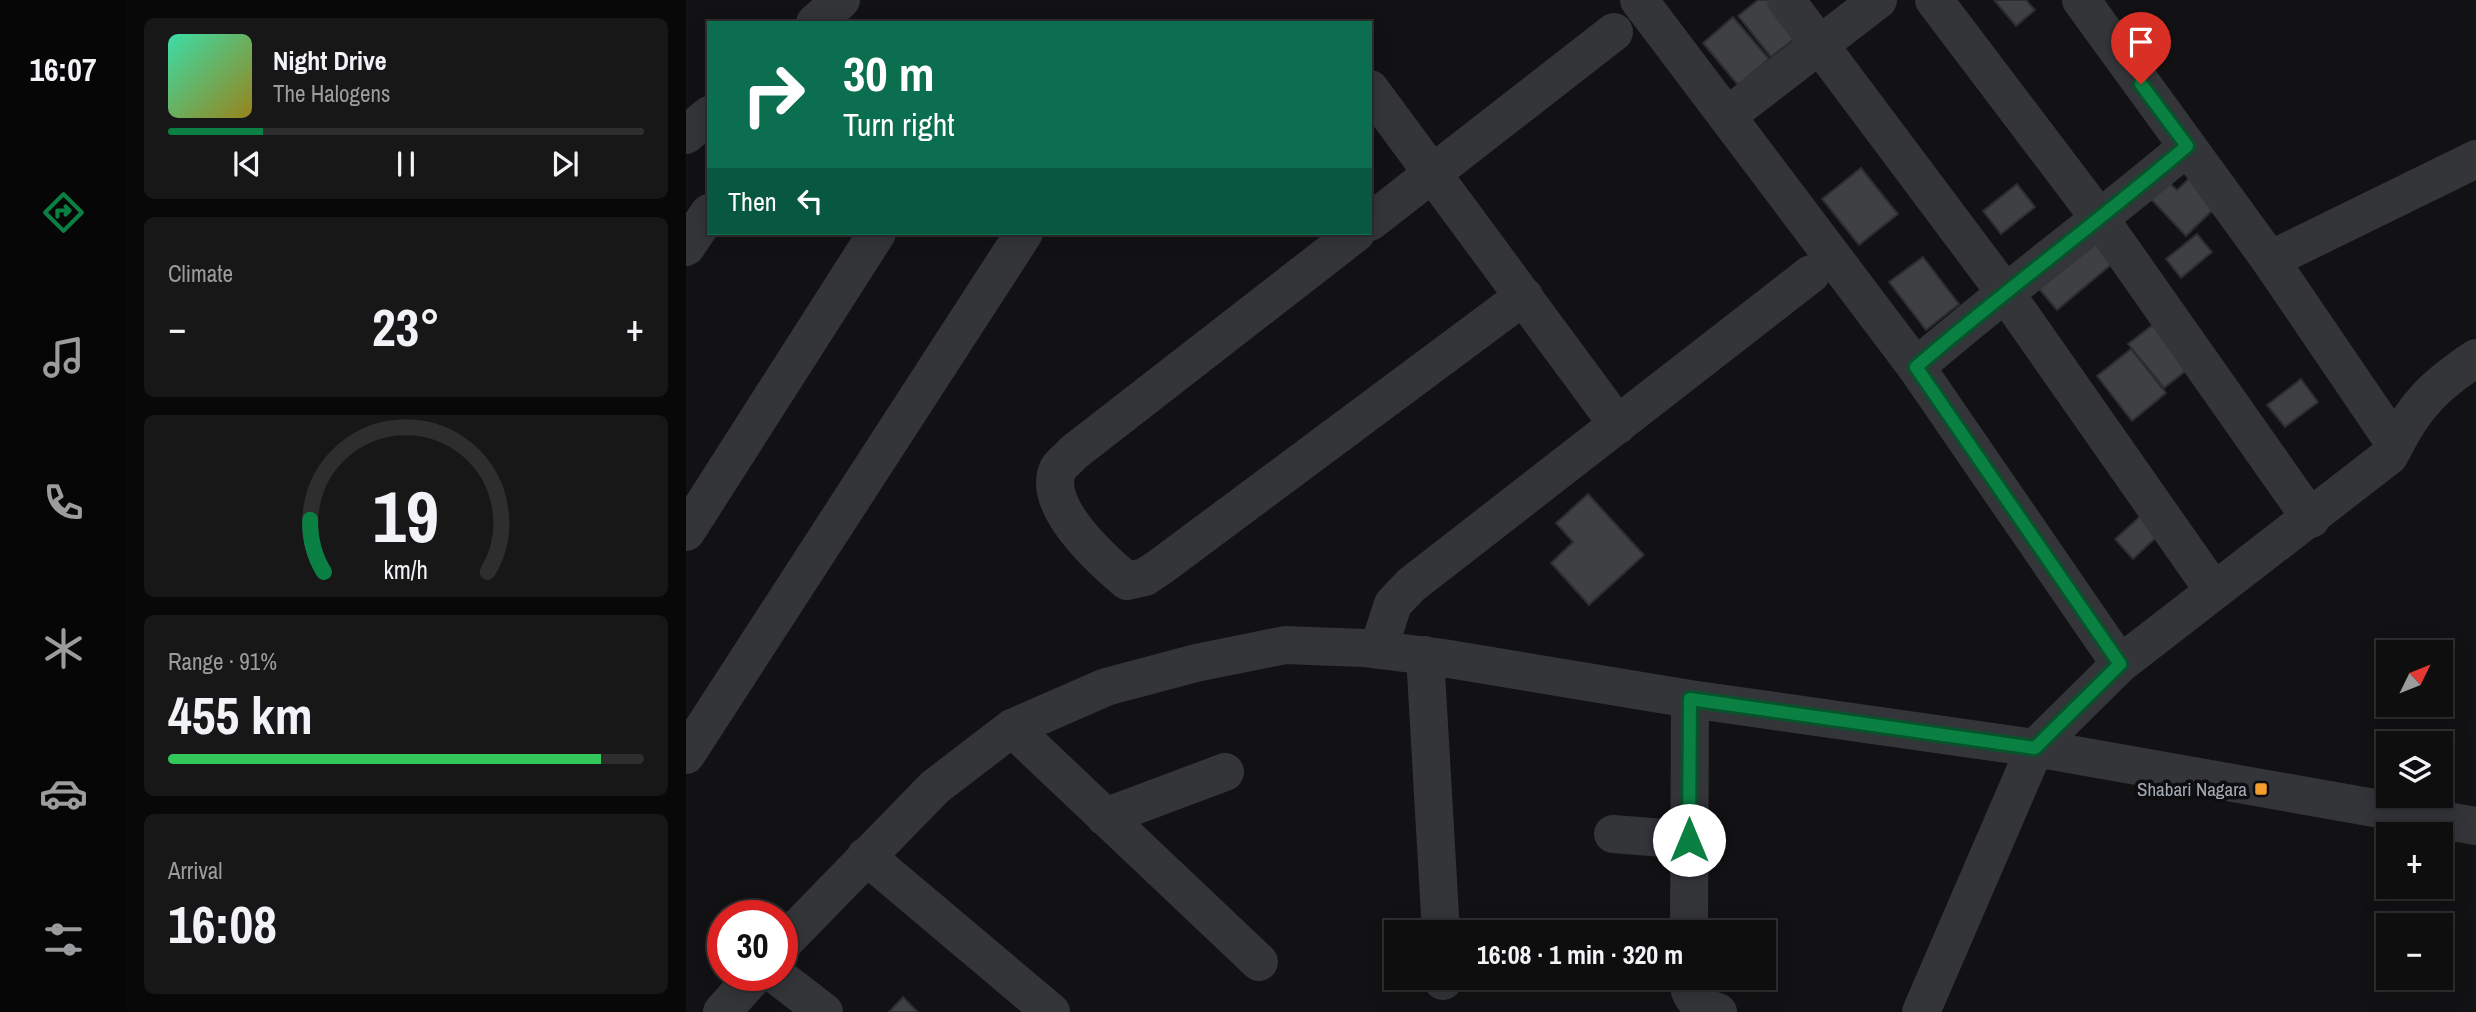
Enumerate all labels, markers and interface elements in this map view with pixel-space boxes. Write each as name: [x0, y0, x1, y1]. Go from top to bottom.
pin: [2111, 12.0, 2171, 84]
icon: arrive: [2122, 23, 2160, 61]
text: 30 m: [843, 40, 935, 106]
text: Night Drive: [273, 43, 387, 78]
text: 16:07: [29, 48, 97, 91]
icon: right: [728, 49, 819, 140]
text: The Halogens: [273, 78, 390, 109]
text: Turn right: [843, 103, 955, 146]
icon: previous: [228, 145, 266, 183]
icon: pause: [387, 145, 425, 183]
icon: next: [546, 145, 584, 183]
icon: left: [791, 182, 829, 220]
text: Then: [728, 184, 777, 219]
icon: directions: [39, 188, 88, 237]
text: Climate: [168, 258, 233, 289]
text: 23°: [372, 292, 440, 362]
text: −: [168, 302, 186, 353]
text: +: [626, 302, 644, 353]
icon: music: [39, 333, 88, 382]
text: 19: [373, 467, 439, 565]
icon: phone: [39, 478, 88, 527]
text: km/h: [384, 553, 428, 587]
icon: climate: [39, 624, 88, 673]
north arrow: [2376, 640, 2454, 718]
map controls: [2376, 640, 2453, 990]
text: Range · 91%: [168, 646, 277, 677]
text: 455 km: [168, 680, 313, 750]
button: layers: [2376, 731, 2453, 808]
icon: car: [39, 769, 88, 818]
place label: Shabari Nagara: [2137, 776, 2247, 802]
marker: Shabari Nagara: [2253, 781, 2269, 797]
position arrow: [1652, 803, 1726, 877]
button: +: [2376, 822, 2453, 899]
text: Arrival: [168, 855, 223, 886]
text: 16:08: [168, 889, 277, 959]
speed limit sign: 30: [707, 900, 798, 991]
button: −: [2376, 913, 2453, 990]
icon: filters: [39, 915, 88, 964]
text: 16:08 · 1 min · 320 m: [1477, 937, 1683, 972]

